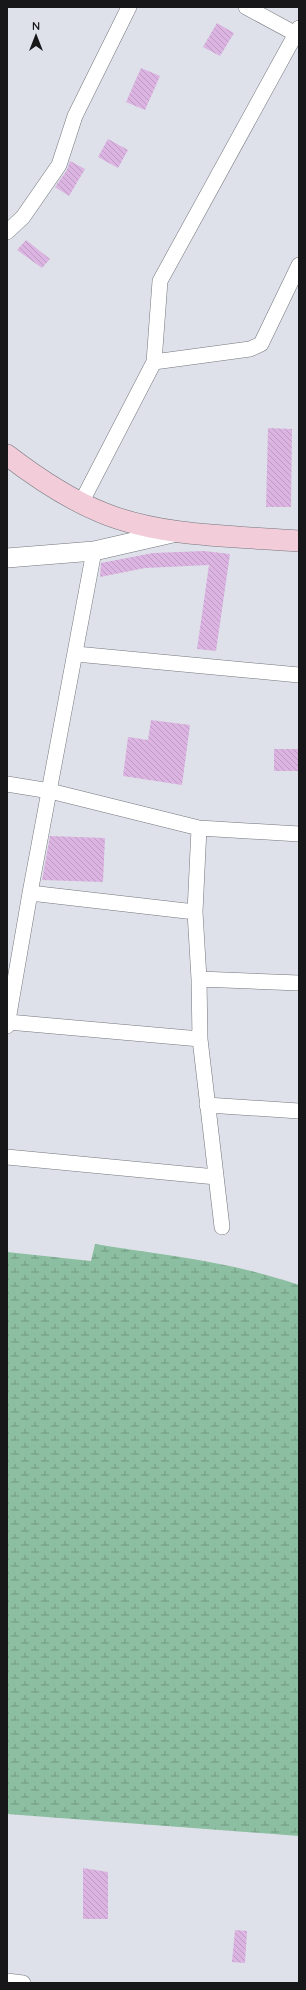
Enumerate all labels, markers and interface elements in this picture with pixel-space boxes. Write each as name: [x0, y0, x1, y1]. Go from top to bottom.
north arrow: [16, 16, 56, 56]
text: N: [32, 19, 40, 33]

